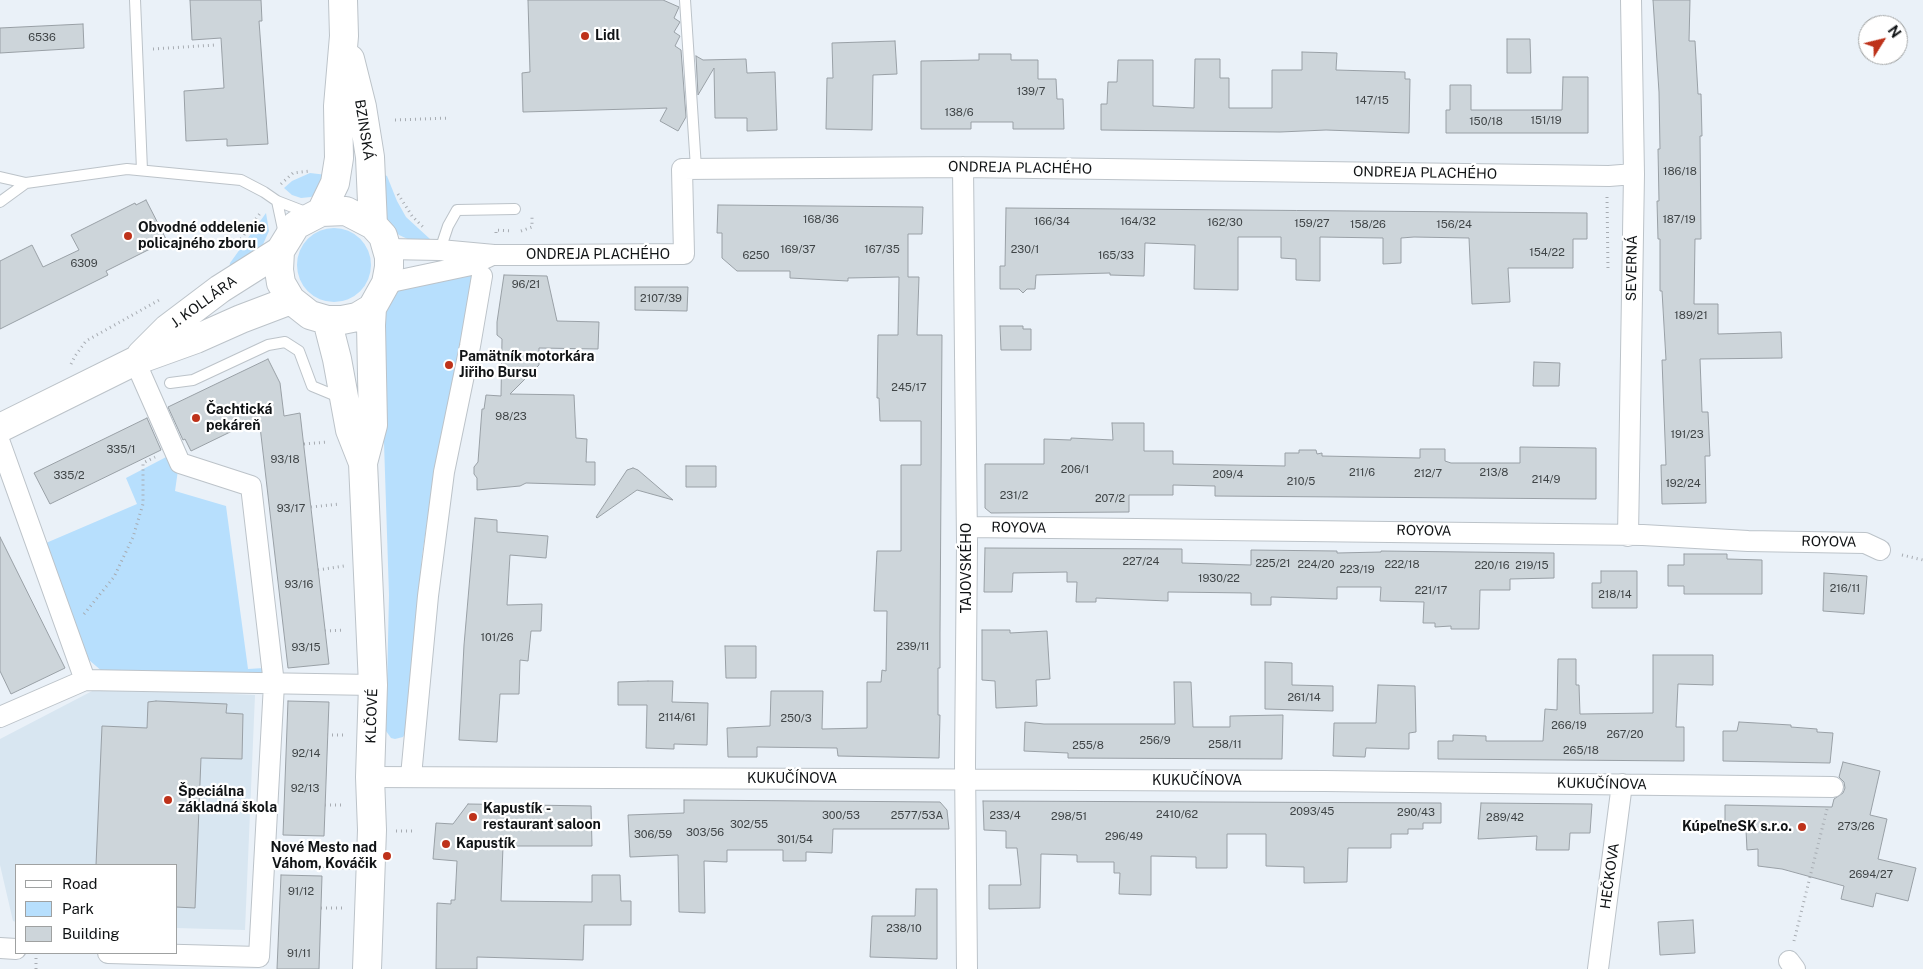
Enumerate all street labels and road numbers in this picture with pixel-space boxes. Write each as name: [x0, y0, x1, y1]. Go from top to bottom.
street label: BZINSKÁ: [351, 98, 377, 162]
street label: ONDREJA PLACHÉHO: [948, 158, 1092, 178]
street label: ONDREJA PLACHÉHO: [1353, 163, 1497, 183]
street label: SEVERNÁ: [1623, 235, 1641, 301]
street label: ONDREJA PLACHÉHO: [526, 247, 670, 263]
street label: J. KOLLÁRA: [168, 272, 240, 332]
street label: ROYOVA: [991, 519, 1047, 537]
street label: ROYOVA: [1396, 522, 1452, 540]
street label: TAJOVSKÉHO: [959, 523, 975, 613]
street label: ROYOVA: [1801, 533, 1857, 551]
street label: KLČOVÉ: [363, 688, 381, 744]
street label: KUKUČÍNOVA: [747, 771, 837, 787]
street label: KUKUČÍNOVA: [1152, 773, 1242, 789]
street label: KUKUČÍNOVA: [1557, 775, 1647, 793]
street label: HEČKOVA: [1597, 842, 1623, 910]

